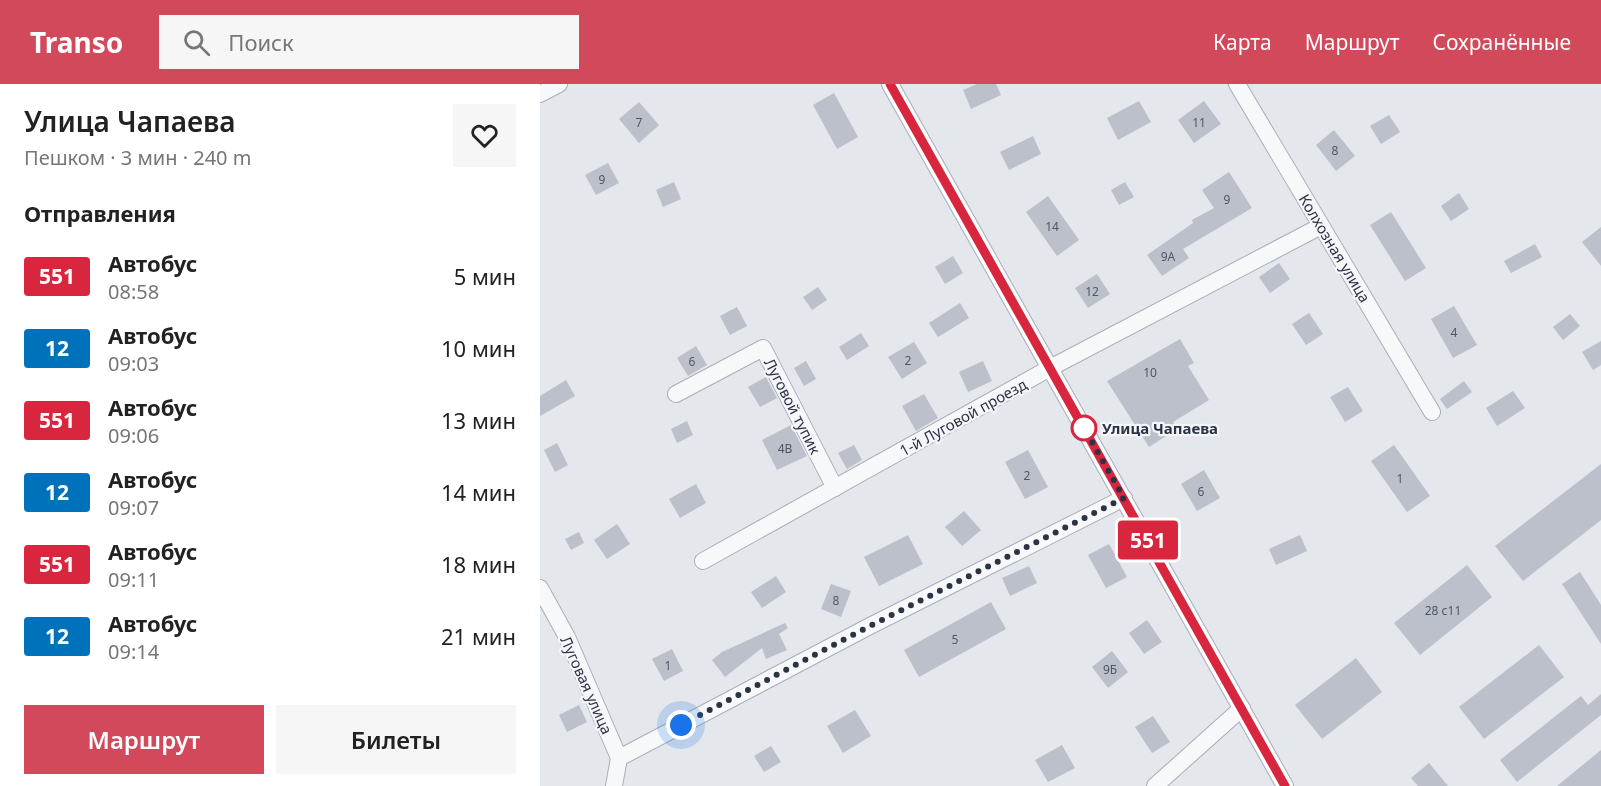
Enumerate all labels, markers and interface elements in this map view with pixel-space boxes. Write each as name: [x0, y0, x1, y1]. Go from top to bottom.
search box: [159, 15, 579, 69]
text: Transo: [30, 23, 123, 61]
icon: search: [180, 26, 213, 59]
text: Поиск: [228, 27, 294, 57]
text: Карта: [1213, 28, 1272, 56]
text: Маршрут: [1305, 28, 1400, 56]
text: Сохранённые: [1433, 28, 1571, 56]
text: Улица Чапаева: [24, 102, 236, 140]
button: heart: [453, 104, 516, 167]
house number: 7: [636, 114, 643, 131]
house number: 11: [1192, 114, 1206, 131]
house number: 8: [1332, 142, 1339, 159]
text: Пешком · 3 мин · 240 m: [24, 144, 251, 171]
house number: 9: [599, 171, 606, 188]
street label: Колхозная улица: [1295, 190, 1375, 306]
house number: 9: [1224, 191, 1231, 208]
text: Отправления: [24, 198, 176, 228]
house number: 14: [1045, 218, 1059, 235]
text: Автобус: [108, 248, 197, 278]
house number: 9А: [1161, 248, 1176, 265]
text: 5 мин: [454, 261, 516, 291]
text: 551: [39, 262, 75, 290]
text: 08:58: [108, 278, 159, 305]
house number: 12: [1085, 283, 1099, 300]
text: Автобус: [108, 320, 197, 350]
house number: 4: [1451, 324, 1458, 341]
text: 10 мин: [441, 333, 516, 363]
text: 12: [45, 334, 69, 362]
text: 09:03: [108, 350, 159, 377]
house number: 2: [905, 352, 912, 369]
house number: 6: [689, 353, 696, 370]
street label: Луговой тупик: [760, 355, 826, 457]
house number: 10: [1143, 364, 1157, 381]
street label: 1-й Луговой проезд: [896, 374, 1030, 460]
text: Автобус: [108, 392, 197, 422]
text: 13 мин: [441, 405, 516, 435]
text: 551: [39, 406, 75, 434]
marker: Улица Чапаева: [1071, 415, 1097, 441]
place label: Улица Чапаева: [1102, 418, 1218, 438]
text: 09:06: [108, 422, 159, 449]
house number: 4В: [778, 440, 793, 457]
text: Автобус: [108, 464, 197, 494]
house number: 2: [1024, 467, 1031, 484]
house number: 1: [1397, 470, 1403, 487]
text: 14 мин: [441, 477, 516, 507]
text: 12: [45, 478, 69, 506]
house number: 6: [1198, 483, 1205, 500]
text: 09:07: [108, 494, 159, 521]
line badge: 551: [1114, 520, 1182, 560]
text: 551: [1130, 526, 1166, 554]
text: Автобус: [108, 536, 197, 566]
text: 18 мин: [441, 549, 516, 579]
text: 551: [39, 550, 75, 578]
text: 09:11: [108, 566, 159, 593]
house number: 8: [833, 592, 840, 609]
house number: 28 с11: [1425, 602, 1461, 619]
text: Автобус: [108, 608, 197, 638]
text: 21 мин: [441, 621, 516, 651]
text: 12: [45, 622, 69, 650]
house number: 5: [952, 631, 959, 648]
street label: Луговая улица: [556, 633, 618, 737]
text: 09:14: [108, 638, 159, 665]
house number: 1: [665, 657, 671, 674]
house number: 9Б: [1103, 661, 1117, 678]
button: Маршрут: [24, 705, 264, 774]
button: Билеты: [276, 705, 516, 774]
your location: [666, 710, 696, 740]

